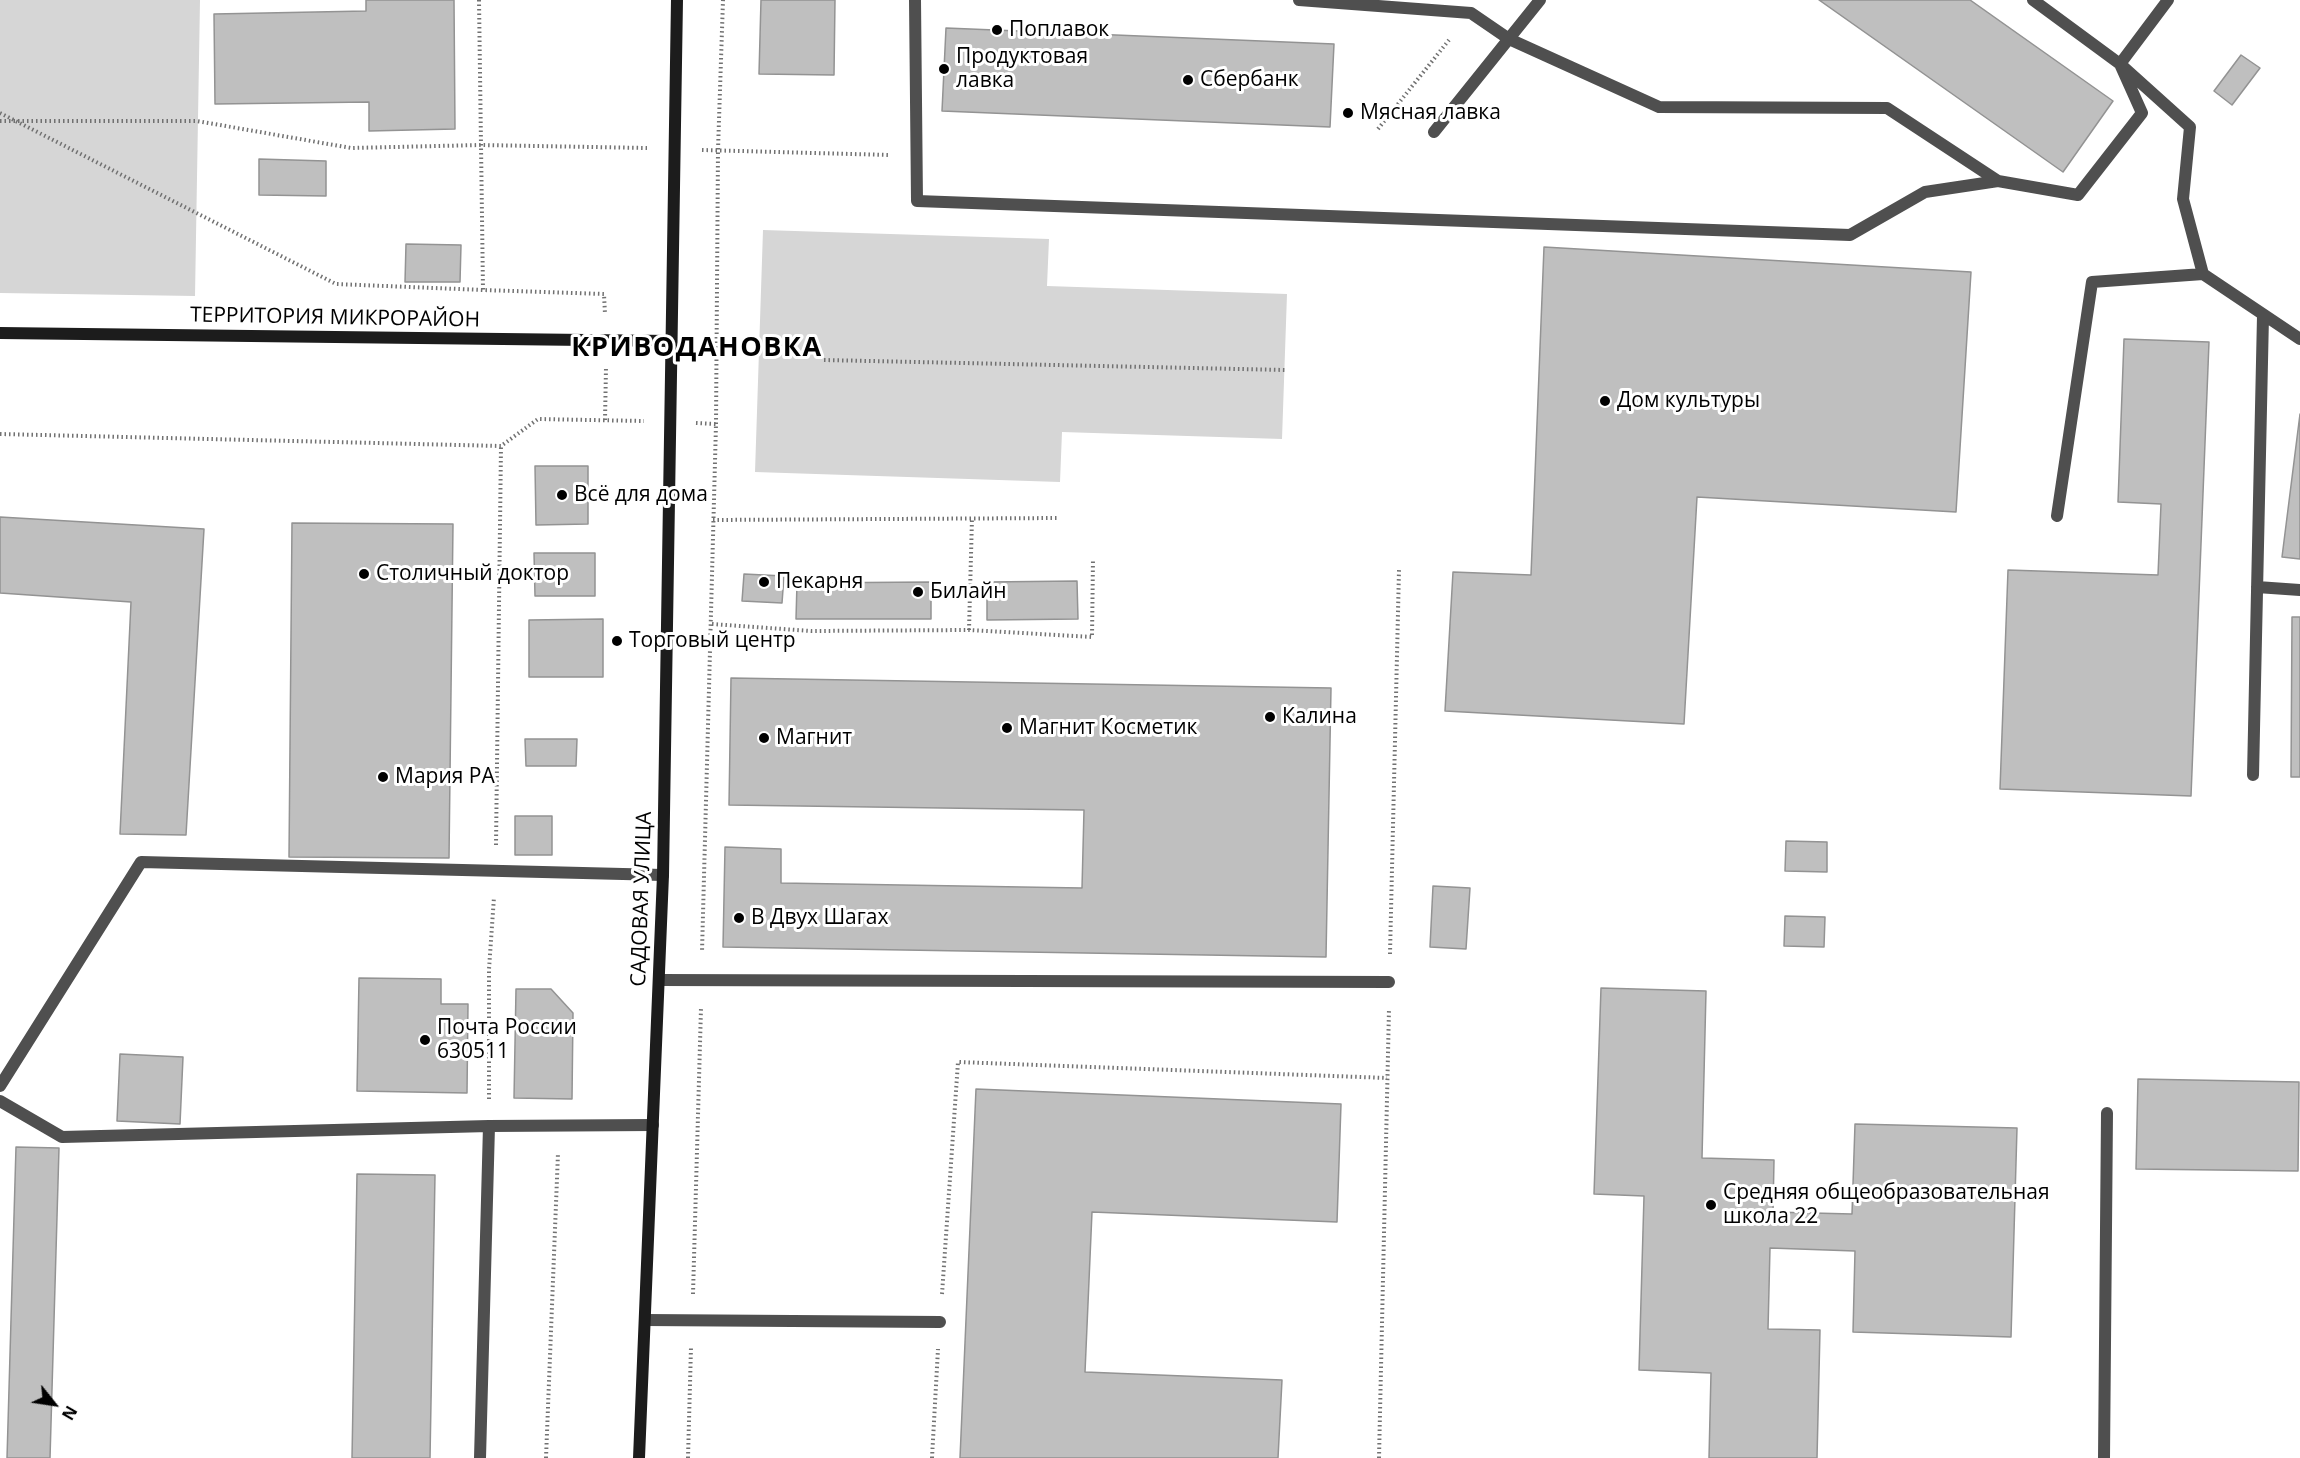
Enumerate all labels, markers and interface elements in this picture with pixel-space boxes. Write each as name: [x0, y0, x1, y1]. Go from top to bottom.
place label: Поплавок: [1009, 17, 1109, 43]
marker: Поплавок: [990, 23, 1004, 37]
place label: Продуктовая лавка: [956, 44, 1088, 94]
marker: Продуктовая лавка: [937, 62, 951, 76]
place label: Сбербанк: [1200, 67, 1299, 93]
marker: Сбербанк: [1181, 73, 1195, 87]
place label: Мясная лавка: [1360, 100, 1501, 126]
marker: Мясная лавка: [1341, 106, 1355, 120]
street label: ТЕРРИТОРИЯ МИКРОРАЙОН: [190, 303, 480, 333]
district label: КРИВОДАНОВКА: [571, 332, 823, 364]
place label: Дом культуры: [1617, 388, 1760, 414]
marker: Дом культуры: [1598, 394, 1612, 408]
place label: Всё для дома: [574, 482, 708, 508]
marker: Всё для дома: [555, 488, 569, 502]
place label: Столичный доктор: [376, 561, 569, 587]
marker: Столичный доктор: [357, 567, 371, 581]
place label: Пекарня: [776, 569, 863, 595]
marker: Пекарня: [757, 575, 771, 589]
place label: Билайн: [930, 579, 1007, 605]
marker: Билайн: [911, 585, 925, 599]
place label: Торговый центр: [629, 628, 796, 654]
marker: Торговый центр: [610, 634, 624, 648]
place label: Калина: [1282, 704, 1357, 730]
marker: Калина: [1263, 710, 1277, 724]
place label: Магнит Косметик: [1019, 715, 1197, 741]
marker: Магнит Косметик: [1000, 721, 1014, 735]
place label: Магнит: [776, 725, 852, 751]
marker: Магнит: [757, 731, 771, 745]
place label: Мария РА: [395, 764, 495, 790]
marker: Мария РА: [376, 770, 390, 784]
street label: САДОВАЯ УЛИЦА: [626, 811, 658, 987]
place label: В Двух Шагах: [751, 905, 888, 931]
marker: В Двух Шагах: [732, 911, 746, 925]
place label: Почта России 630511: [437, 1015, 577, 1065]
marker: Почта России 630511: [418, 1033, 432, 1047]
place label: Средняя общеобразовательная школа 22: [1723, 1180, 2050, 1230]
marker: Средняя общеобразовательная школа 22: [1704, 1198, 1718, 1212]
north arrow: [24, 1374, 84, 1434]
text: N: [57, 1402, 82, 1424]

